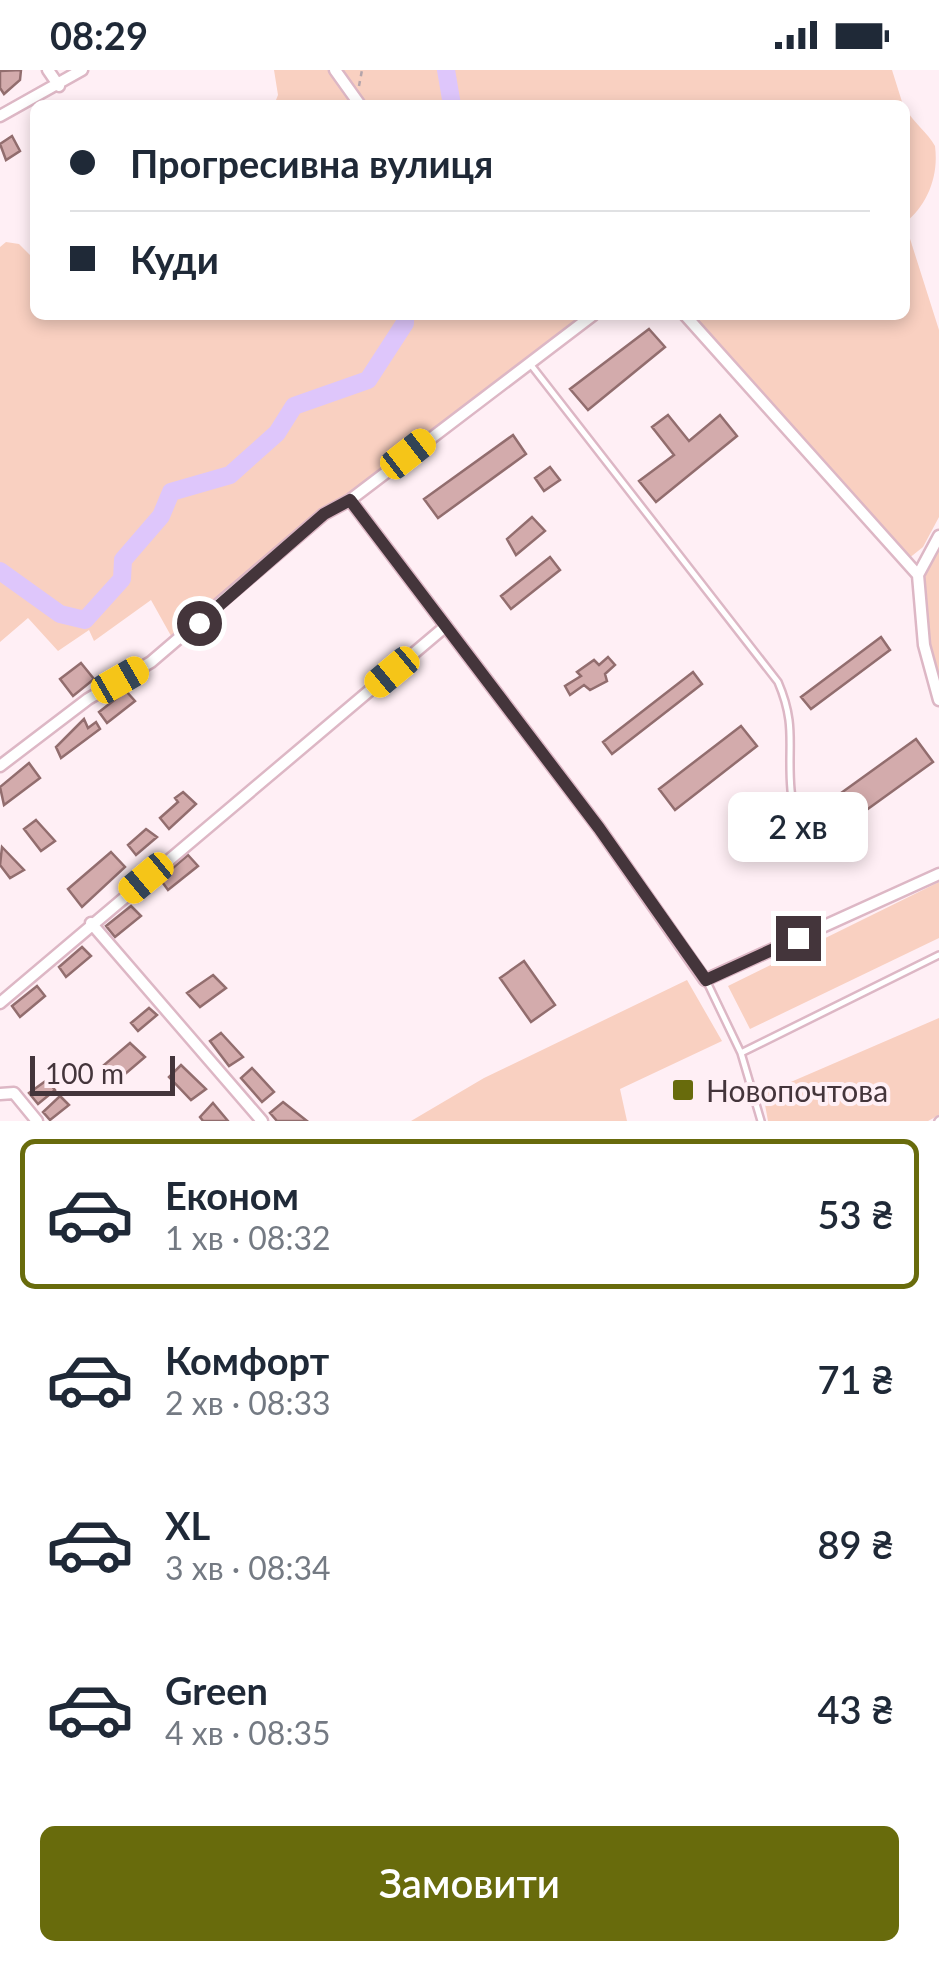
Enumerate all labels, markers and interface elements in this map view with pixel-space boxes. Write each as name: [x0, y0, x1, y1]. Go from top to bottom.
text: 08:29: [50, 12, 148, 58]
text: Прогресивна вулиця: [130, 140, 493, 186]
text: Куди: [130, 236, 219, 282]
car: [375, 424, 441, 484]
route start: [177, 601, 222, 646]
car: [359, 641, 425, 703]
car: [87, 652, 153, 708]
callout: 2 хв: [728, 793, 868, 863]
text: 2 хв: [769, 807, 827, 846]
car: [113, 847, 179, 909]
route end: [776, 916, 821, 961]
scale bar: [30, 1051, 175, 1096]
text: 100 m: [45, 1056, 124, 1090]
place label: Новопочтова: [706, 1072, 888, 1108]
marker: Новопочтова: [670, 1077, 696, 1103]
icon: car: [45, 1169, 135, 1259]
text: Економ: [165, 1172, 299, 1218]
text: 53 ₴: [817, 1191, 894, 1237]
text: 1 хв · 08:32: [165, 1218, 331, 1257]
icon: car: [45, 1334, 135, 1424]
text: Комфорт: [165, 1337, 329, 1383]
text: 71 ₴: [817, 1356, 894, 1402]
text: 2 хв · 08:33: [165, 1383, 331, 1422]
icon: car: [45, 1499, 135, 1589]
text: XL: [165, 1502, 210, 1548]
text: 89 ₴: [817, 1521, 894, 1567]
text: 3 хв · 08:34: [165, 1548, 331, 1587]
icon: car: [45, 1664, 135, 1754]
text: Green: [165, 1667, 268, 1713]
text: 43 ₴: [817, 1686, 894, 1732]
text: 4 хв · 08:35: [165, 1713, 331, 1752]
button: Замовити: [40, 1826, 899, 1941]

